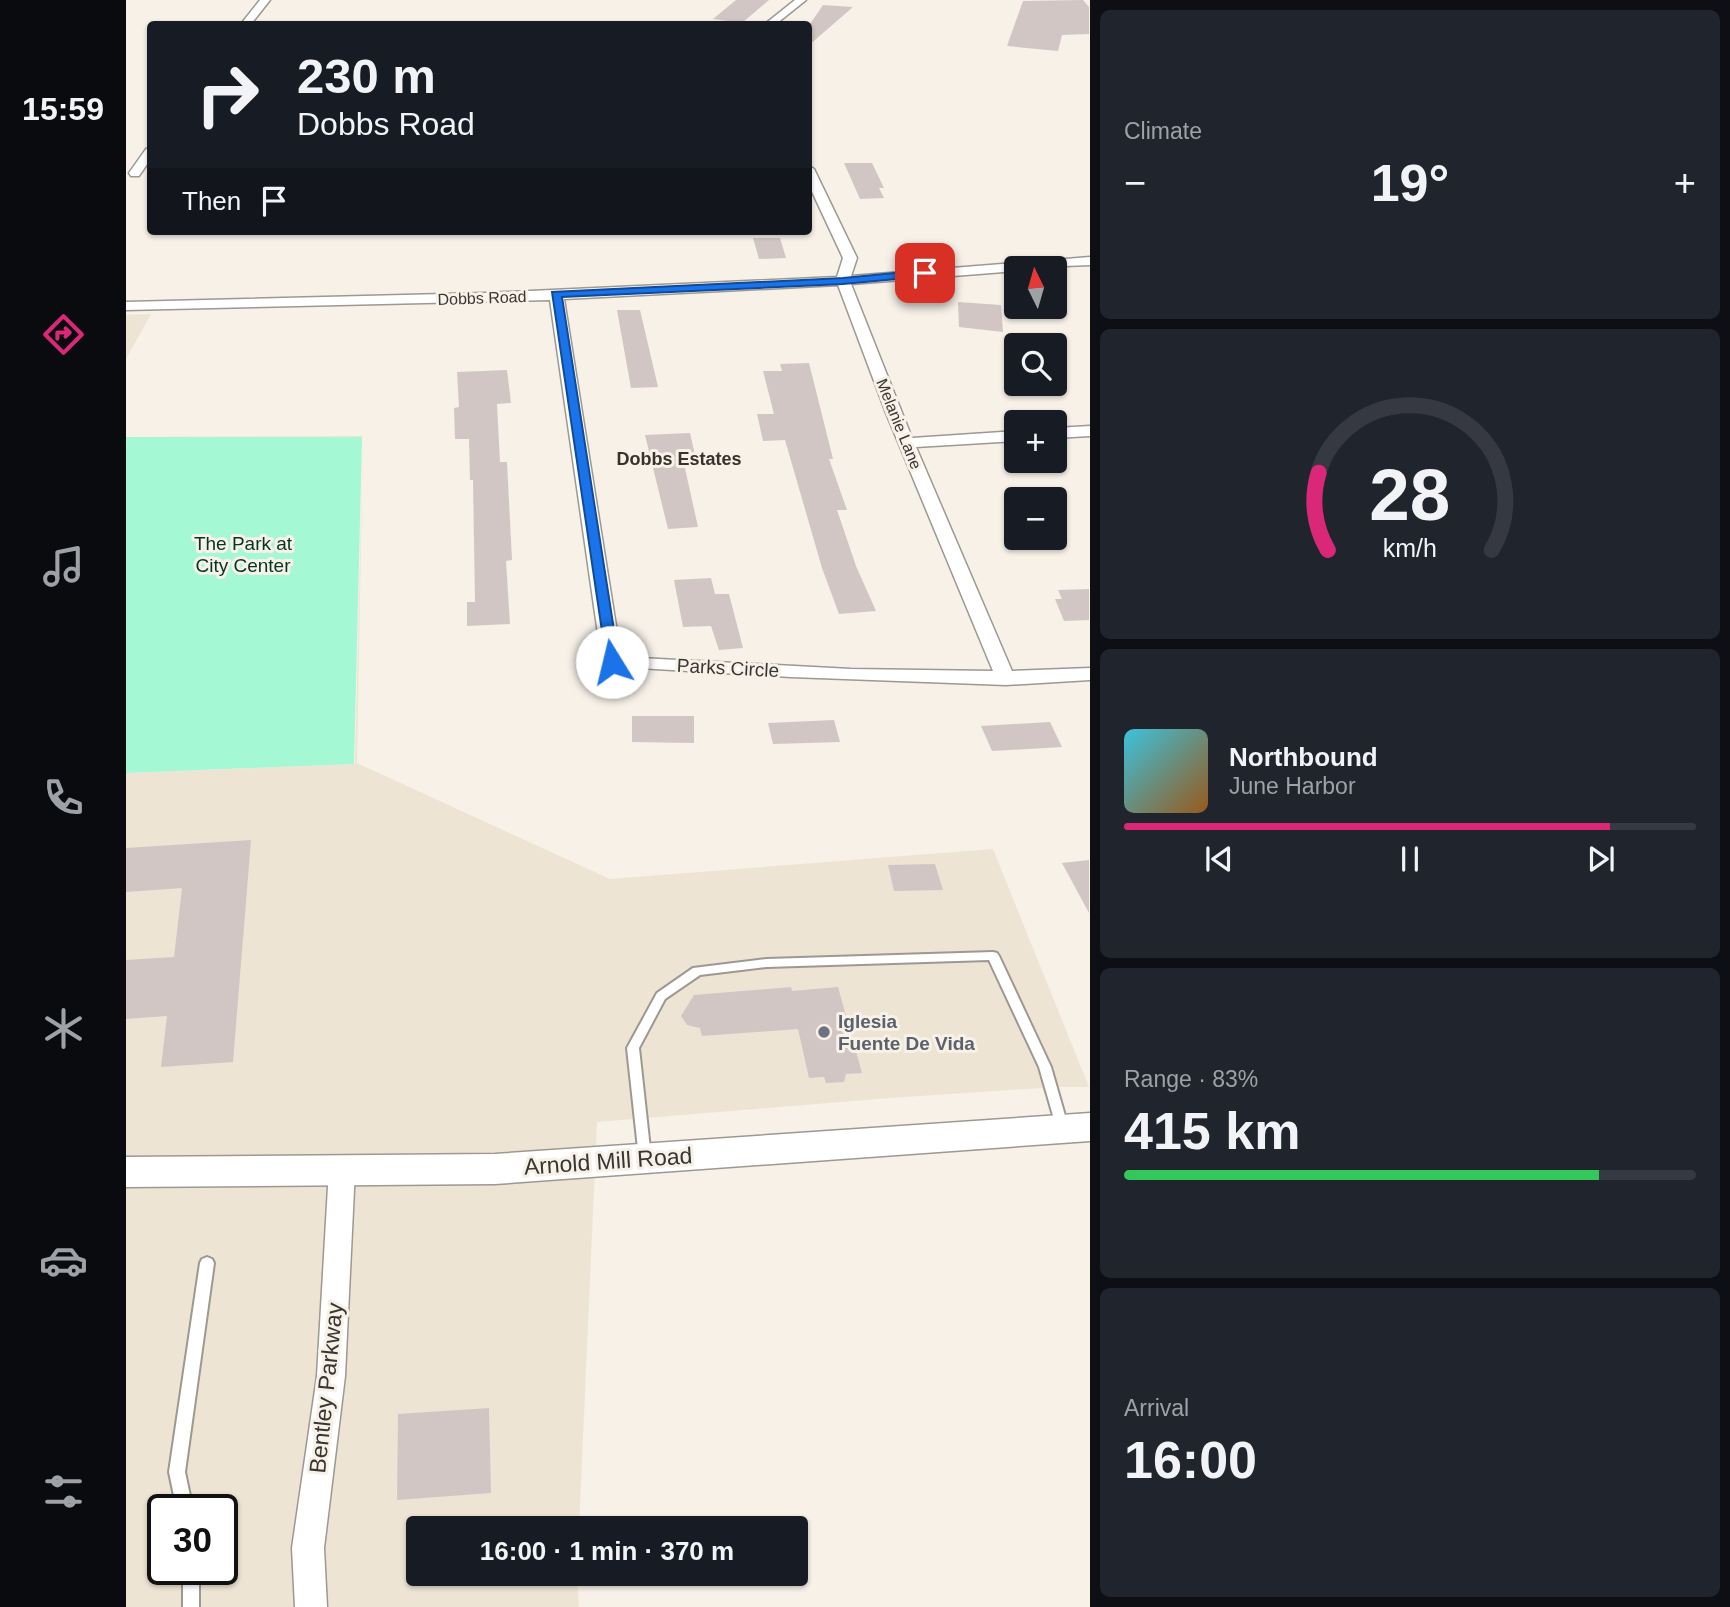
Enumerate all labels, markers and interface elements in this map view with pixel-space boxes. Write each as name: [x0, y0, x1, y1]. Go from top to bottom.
icon: right: [182, 49, 273, 140]
text: 230 m: [297, 49, 436, 103]
text: 15:59: [22, 91, 104, 127]
text: Dobbs Road: [297, 106, 475, 142]
text: Climate: [1124, 118, 1202, 144]
text: 19°: [1371, 154, 1449, 212]
text: −: [1124, 162, 1146, 204]
text: +: [1674, 162, 1696, 204]
icon: arrive: [255, 182, 293, 220]
text: Then: [182, 186, 241, 216]
pin: [895, 243, 955, 303]
icon: arrive: [906, 254, 944, 292]
north arrow: [1004, 256, 1068, 318]
map controls: [1004, 256, 1067, 550]
street label: Dobbs Road: [437, 288, 527, 308]
icon: directions: [39, 310, 88, 359]
button: search: [1004, 333, 1067, 396]
street label: Melanie Lane: [873, 376, 925, 472]
button: +: [1004, 410, 1067, 473]
district label: Dobbs Estates: [616, 449, 742, 469]
text: 28: [1370, 455, 1450, 536]
button: −: [1004, 487, 1067, 550]
park label: The Park at City Center: [194, 533, 293, 576]
text: km/h: [1383, 534, 1437, 562]
icon: music: [39, 542, 88, 591]
position arrow: [575, 625, 649, 699]
street label: Parks Circle: [676, 655, 780, 681]
text: Northbound: [1229, 742, 1378, 772]
icon: phone: [39, 773, 88, 822]
text: June Harbor: [1229, 773, 1356, 799]
icon: previous: [1200, 840, 1238, 878]
icon: pause: [1391, 840, 1429, 878]
icon: next: [1582, 840, 1620, 878]
icon: climate: [39, 1004, 88, 1053]
place label: Iglesia Fuente De Vida: [838, 1011, 975, 1054]
marker: Iglesia Fuente De Vida: [816, 1024, 832, 1040]
text: Range · 83%: [1124, 1066, 1258, 1092]
text: 415 km: [1124, 1102, 1300, 1160]
street label: Arnold Mill Road: [523, 1142, 693, 1180]
icon: car: [39, 1236, 88, 1285]
street label: Bentley Parkway: [304, 1301, 348, 1475]
text: Arrival: [1124, 1395, 1189, 1421]
text: 16:00: [1124, 1431, 1257, 1489]
icon: filters: [39, 1467, 88, 1516]
speed limit sign: 30: [147, 1494, 238, 1585]
text: 16:00 · 1 min · 370 m: [480, 1536, 734, 1566]

